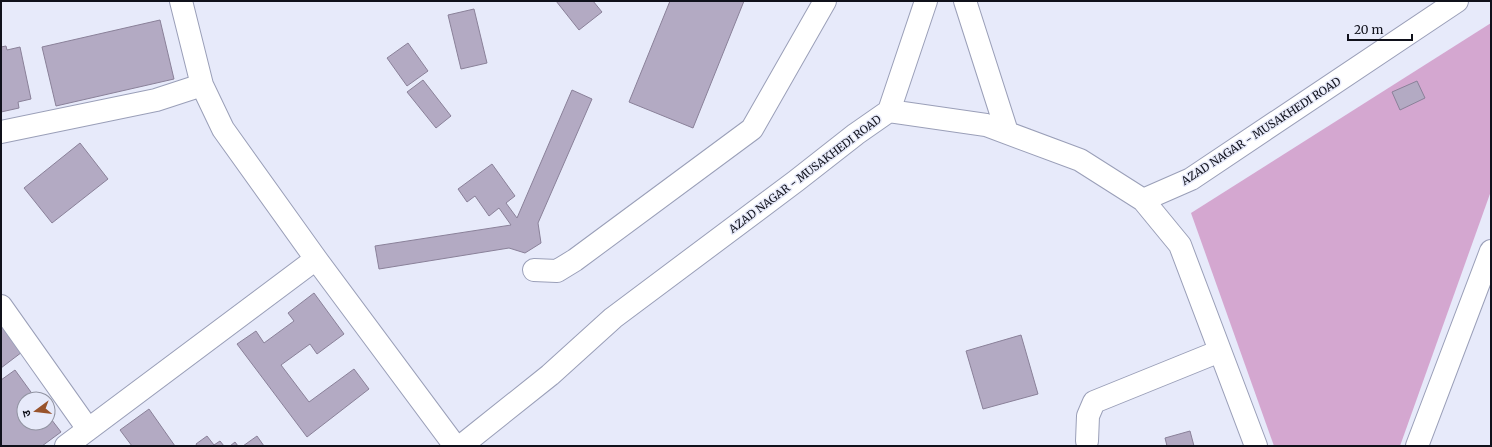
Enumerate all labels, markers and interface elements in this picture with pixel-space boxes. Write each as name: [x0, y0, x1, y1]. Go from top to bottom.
scale bar: [1348, 16, 1412, 42]
text: 20 m: [1354, 22, 1383, 37]
street label: AZAD NAGAR - MUSAKHEDI ROAD: [1178, 74, 1343, 188]
street label: AZAD NAGAR - MUSAKHEDI ROAD: [725, 112, 884, 237]
north arrow: [16, 391, 56, 431]
text: उ: [19, 408, 34, 419]

